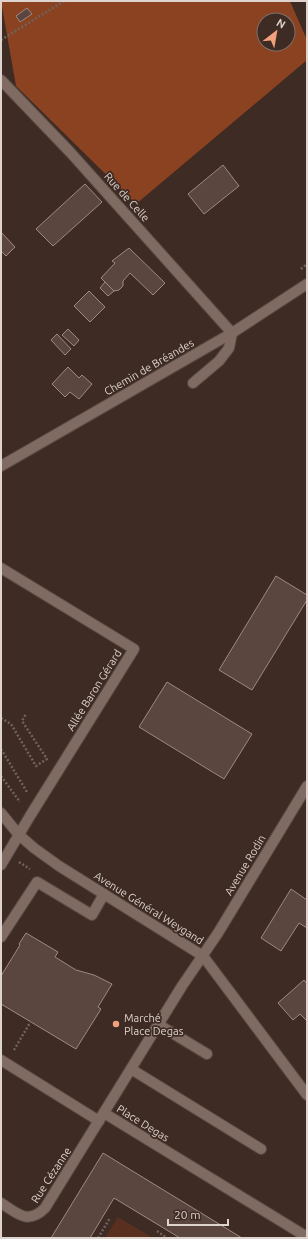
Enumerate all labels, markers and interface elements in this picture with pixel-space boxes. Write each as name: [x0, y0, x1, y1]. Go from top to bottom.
north arrow: [256, 12, 296, 52]
text: N: [275, 16, 288, 31]
street label: Rue de Celle: [102, 170, 152, 224]
street label: Chemin de Bréandes: [102, 336, 196, 398]
street label: Allée Baron Gérard: [64, 647, 124, 733]
street label: Avenue Rodin: [222, 833, 268, 897]
street label: Avenue Général Weygand: [92, 869, 206, 947]
place label: Marché Place Degas: [124, 1012, 184, 1037]
marker: Marché Place Degas: [111, 1019, 121, 1029]
street label: Place Degas: [115, 1102, 172, 1144]
street label: Rue Cézanne: [29, 1145, 73, 1205]
scale bar: [168, 1201, 228, 1227]
text: 20 m: [174, 1208, 201, 1221]

